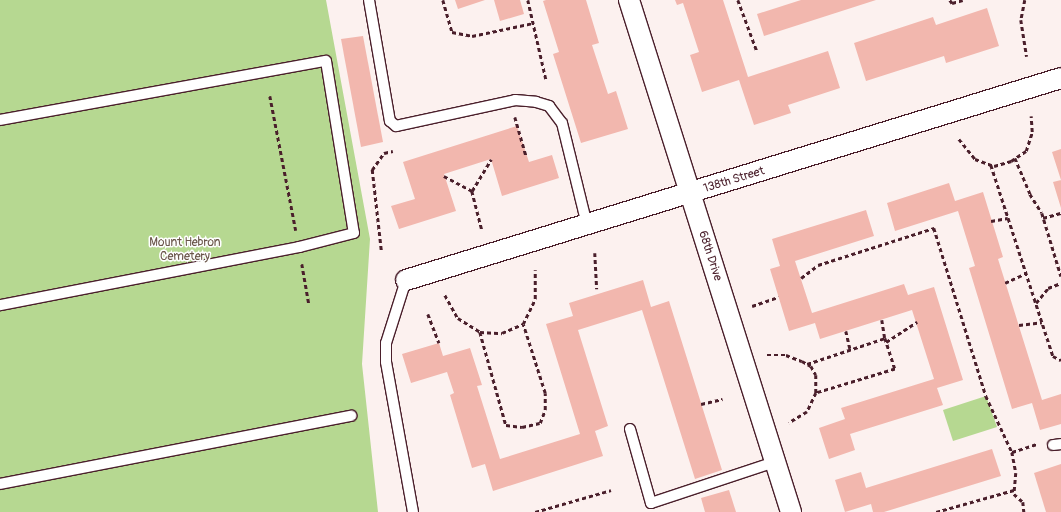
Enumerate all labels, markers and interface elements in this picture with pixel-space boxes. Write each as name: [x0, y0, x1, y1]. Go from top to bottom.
street label: 138th Street: [702, 164, 766, 196]
street label: 68th Drive: [695, 229, 725, 283]
park label: Mount Hebron Cemetery: [149, 236, 221, 264]

